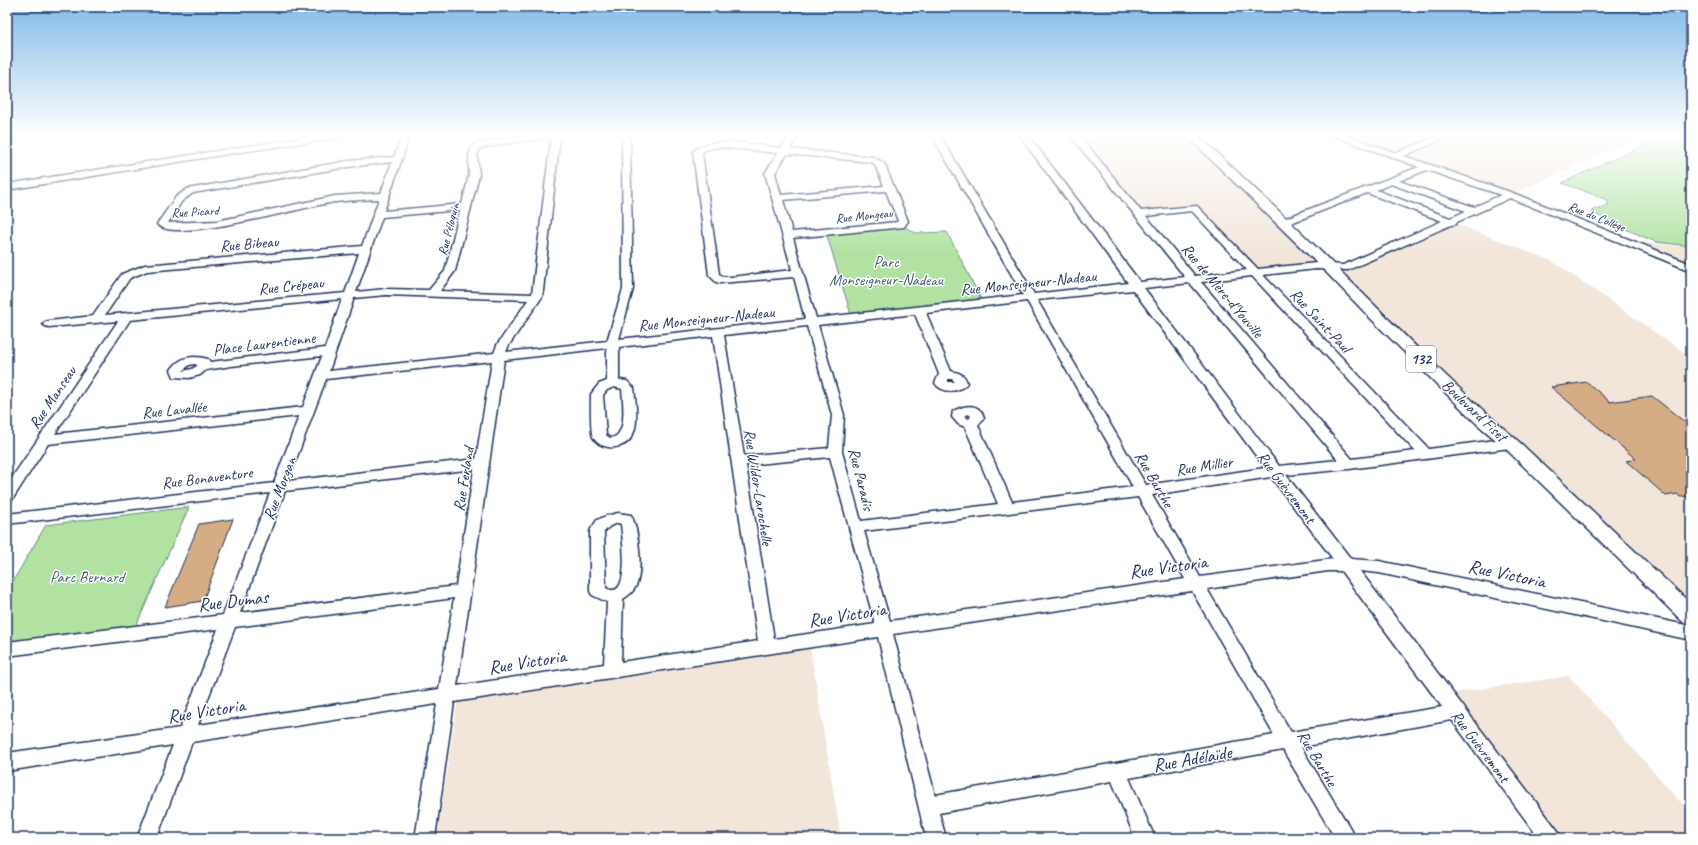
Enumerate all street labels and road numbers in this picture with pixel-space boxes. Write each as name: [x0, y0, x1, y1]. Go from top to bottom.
street label: Rue du Collège: [1566, 198, 1628, 236]
street label: Rue Péloquin: [435, 200, 464, 257]
street label: Rue Picard: [171, 203, 221, 221]
street label: Rue Mongeau: [835, 205, 895, 227]
street label: Rue Bibeau: [219, 231, 280, 257]
street label: Rue de Mère-d'Youville: [1177, 239, 1269, 343]
street label: Rue Monseigneur-Nadeau: [959, 266, 1098, 300]
street label: Rue Crépeau: [258, 273, 326, 299]
street label: Rue Saint-Paul: [1285, 284, 1357, 359]
street label: Rue Monseigneur-Nadeau: [637, 302, 776, 336]
street label: Place Laurentienne: [212, 328, 318, 360]
road number: 132: [1406, 346, 1436, 372]
street label: Rue Manseau: [25, 361, 82, 433]
street label: Boulevard Fiset: [1437, 375, 1513, 448]
street label: Rue Lavallée: [141, 396, 209, 423]
street label: Rue Wildor-Larochelle: [739, 428, 777, 548]
street label: Rue Ferland: [449, 443, 479, 513]
street label: Rue Paradis: [844, 446, 879, 514]
street label: Rue Guèvremont: [1252, 447, 1321, 529]
street label: Rue Barthe: [1130, 448, 1179, 513]
street label: Rue Millier: [1174, 451, 1235, 480]
street label: Rue Morgan: [259, 453, 301, 523]
street label: Rue Bonaventure: [161, 462, 255, 493]
street label: Rue Victoria: [1128, 549, 1211, 584]
street label: Rue Victoria: [1466, 554, 1550, 594]
street label: Rue Dumas: [196, 585, 271, 617]
street label: Rue Victoria: [807, 597, 890, 633]
street label: Rue Victoria: [487, 644, 570, 680]
street label: Rue Victoria: [166, 693, 249, 729]
street label: Rue Guèvremont: [1446, 706, 1515, 788]
street label: Rue Barthe: [1293, 727, 1342, 792]
street label: Rue Adélaïde: [1151, 740, 1235, 778]

